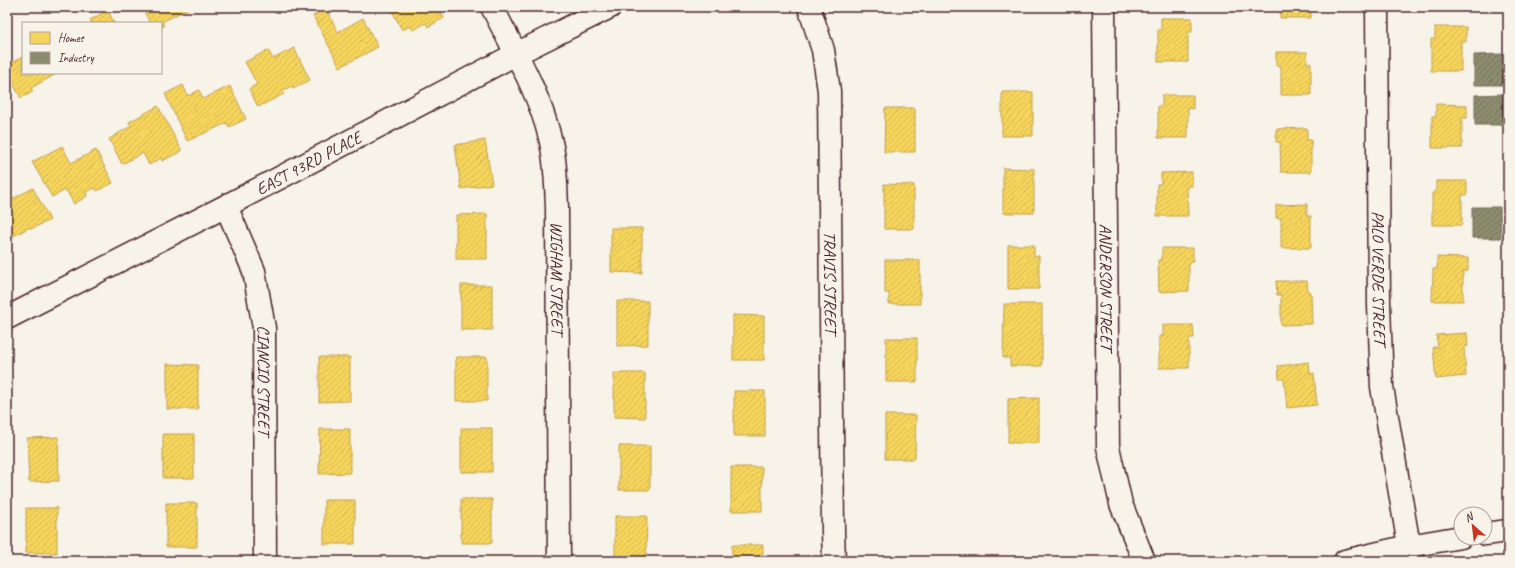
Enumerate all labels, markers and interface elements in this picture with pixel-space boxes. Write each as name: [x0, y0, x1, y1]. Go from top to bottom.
legend: [22, 22, 162, 74]
text: Homes: [58, 30, 85, 46]
text: Industry: [58, 50, 95, 66]
street label: EAST 93RD PLACE: [252, 125, 367, 199]
street label: PALO VERDE STREET: [1368, 211, 1391, 350]
street label: WIGHAM STREET: [547, 222, 568, 338]
street label: ANDERSON STREET: [1095, 224, 1118, 355]
street label: TRAVIS STREET: [820, 231, 842, 338]
street label: CIANCIO STREET: [253, 325, 275, 439]
north arrow: [1453, 506, 1493, 546]
text: N: [1462, 508, 1477, 525]

